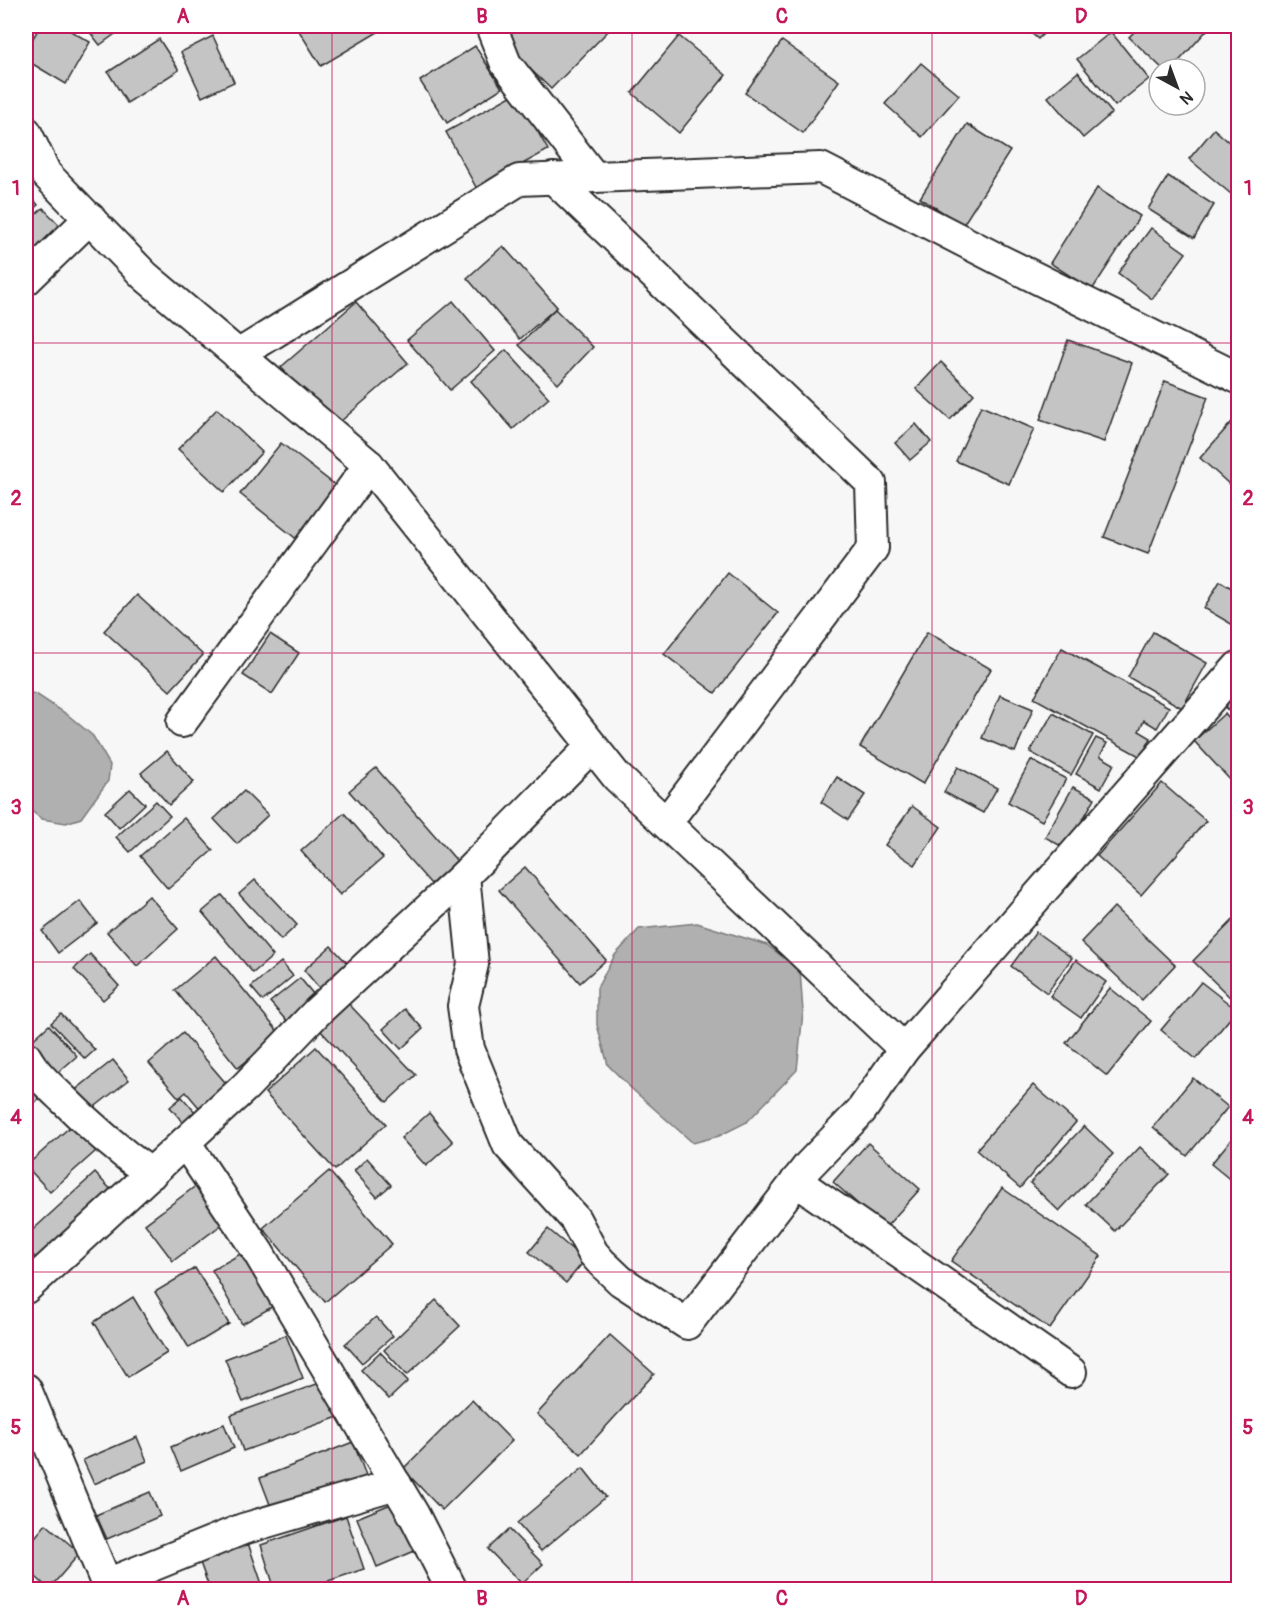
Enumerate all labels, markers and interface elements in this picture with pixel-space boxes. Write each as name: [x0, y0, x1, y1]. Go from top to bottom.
text: A: [177, 4, 190, 29]
text: B: [476, 4, 488, 29]
text: C: [776, 4, 788, 29]
text: D: [1075, 4, 1088, 29]
north arrow: [1147, 57, 1207, 117]
text: N: [1175, 86, 1197, 109]
text: 1: [12, 176, 20, 201]
text: 1: [1244, 176, 1252, 201]
text: 2: [10, 486, 22, 511]
text: 2: [1242, 486, 1254, 511]
text: 3: [10, 795, 22, 820]
text: 3: [1242, 795, 1254, 820]
text: 4: [10, 1105, 22, 1130]
text: 4: [1242, 1105, 1254, 1130]
text: 5: [11, 1415, 22, 1440]
text: 5: [1243, 1415, 1254, 1440]
text: A: [177, 1586, 190, 1611]
text: B: [476, 1586, 488, 1611]
text: C: [776, 1586, 788, 1611]
text: D: [1075, 1586, 1088, 1611]

